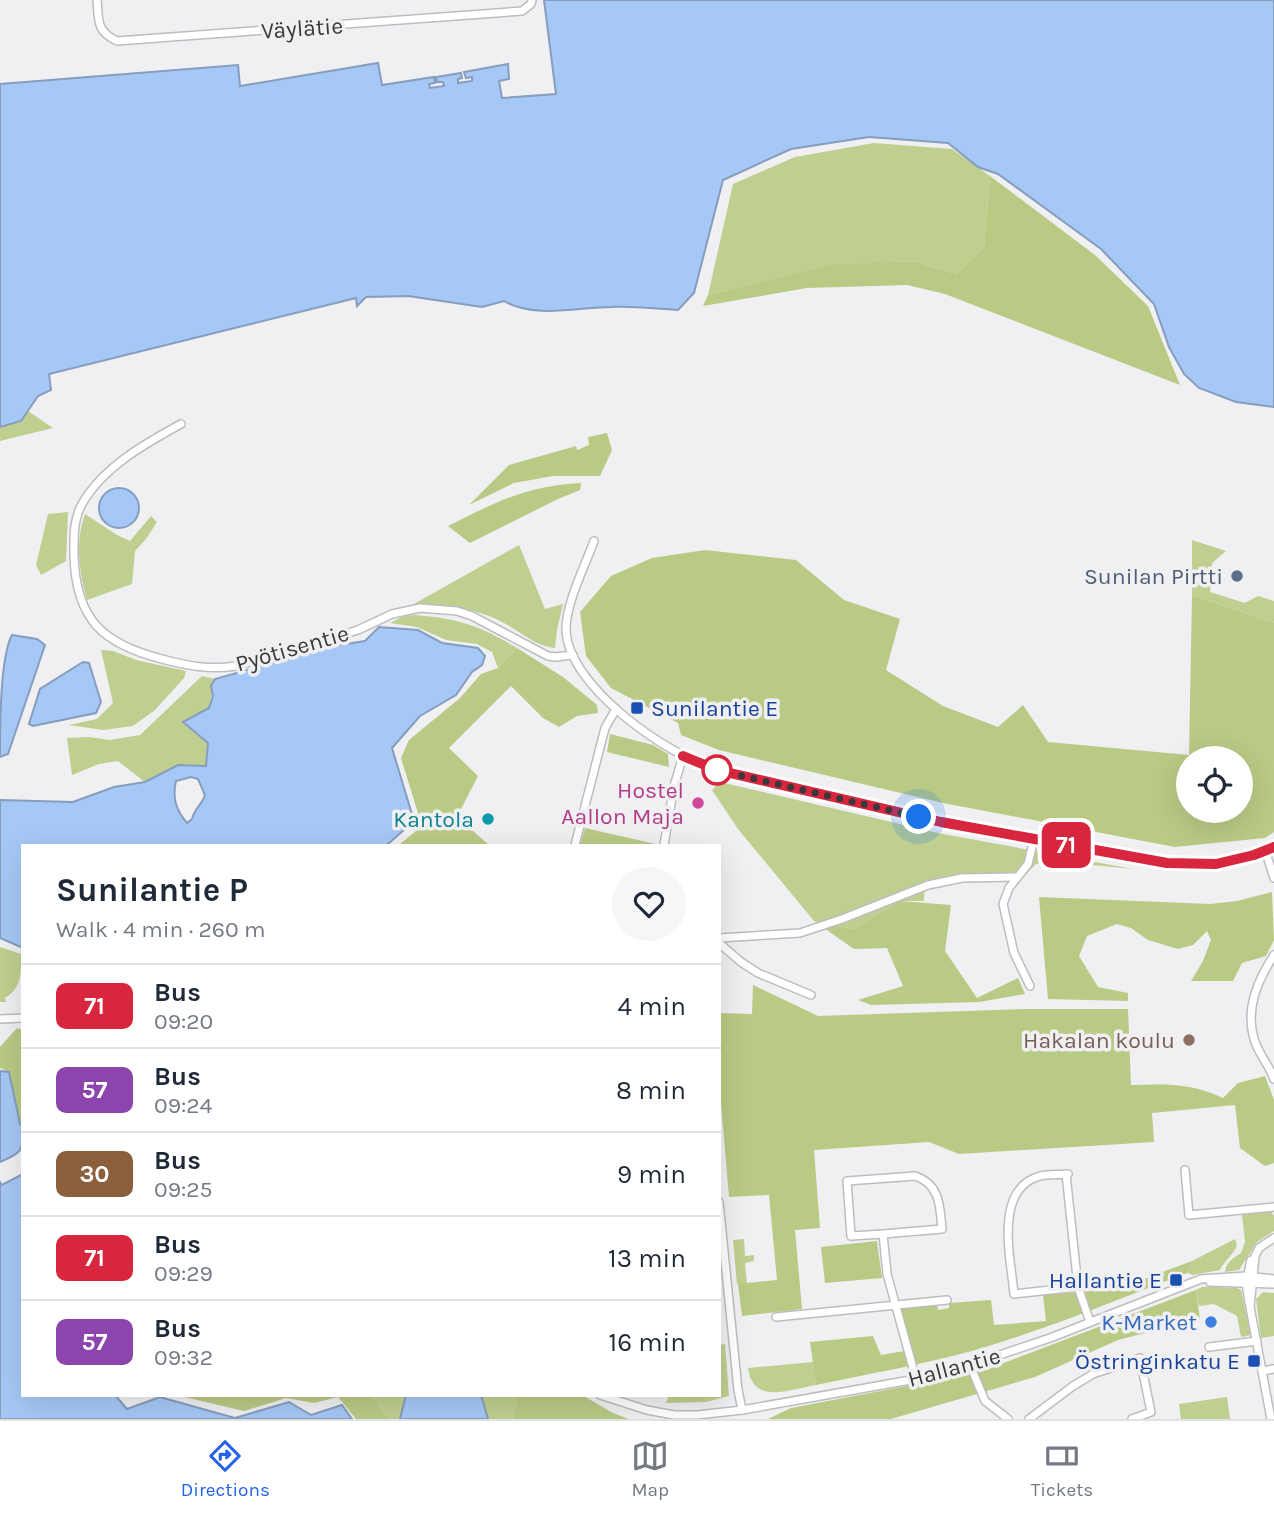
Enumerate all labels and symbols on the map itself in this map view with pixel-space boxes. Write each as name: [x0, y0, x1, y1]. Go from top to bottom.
street label: Väylätie: [260, 12, 344, 45]
place label: Sunilan Pirtti: [1084, 563, 1223, 590]
marker: Sunilan Pirtti: [1229, 568, 1245, 584]
street label: Pyötisentie: [232, 619, 352, 678]
place label: Sunilantie E: [651, 695, 778, 722]
marker: Sunilantie E: [629, 700, 645, 716]
unlabelled marker: [702, 755, 732, 785]
place label: Hostel Aallon Maja: [561, 777, 684, 830]
marker: Hostel Aallon Maja: [690, 795, 706, 811]
your location: [901, 799, 936, 834]
place label: Kantola: [393, 806, 474, 833]
marker: Kantola: [480, 811, 496, 827]
line badge: 71: [1034, 822, 1098, 868]
place label: Hakalan koulu: [1023, 1027, 1175, 1054]
marker: Hakalan koulu: [1181, 1032, 1197, 1048]
place label: Hallantie E: [1049, 1267, 1162, 1294]
marker: Hallantie E: [1168, 1272, 1184, 1288]
place label: K-Market: [1101, 1309, 1197, 1336]
marker: K-Market: [1203, 1314, 1219, 1330]
street label: Hallantie: [905, 1342, 1003, 1393]
place label: Östringinkatu E: [1075, 1348, 1240, 1375]
marker: Östringinkatu E: [1246, 1353, 1262, 1369]

